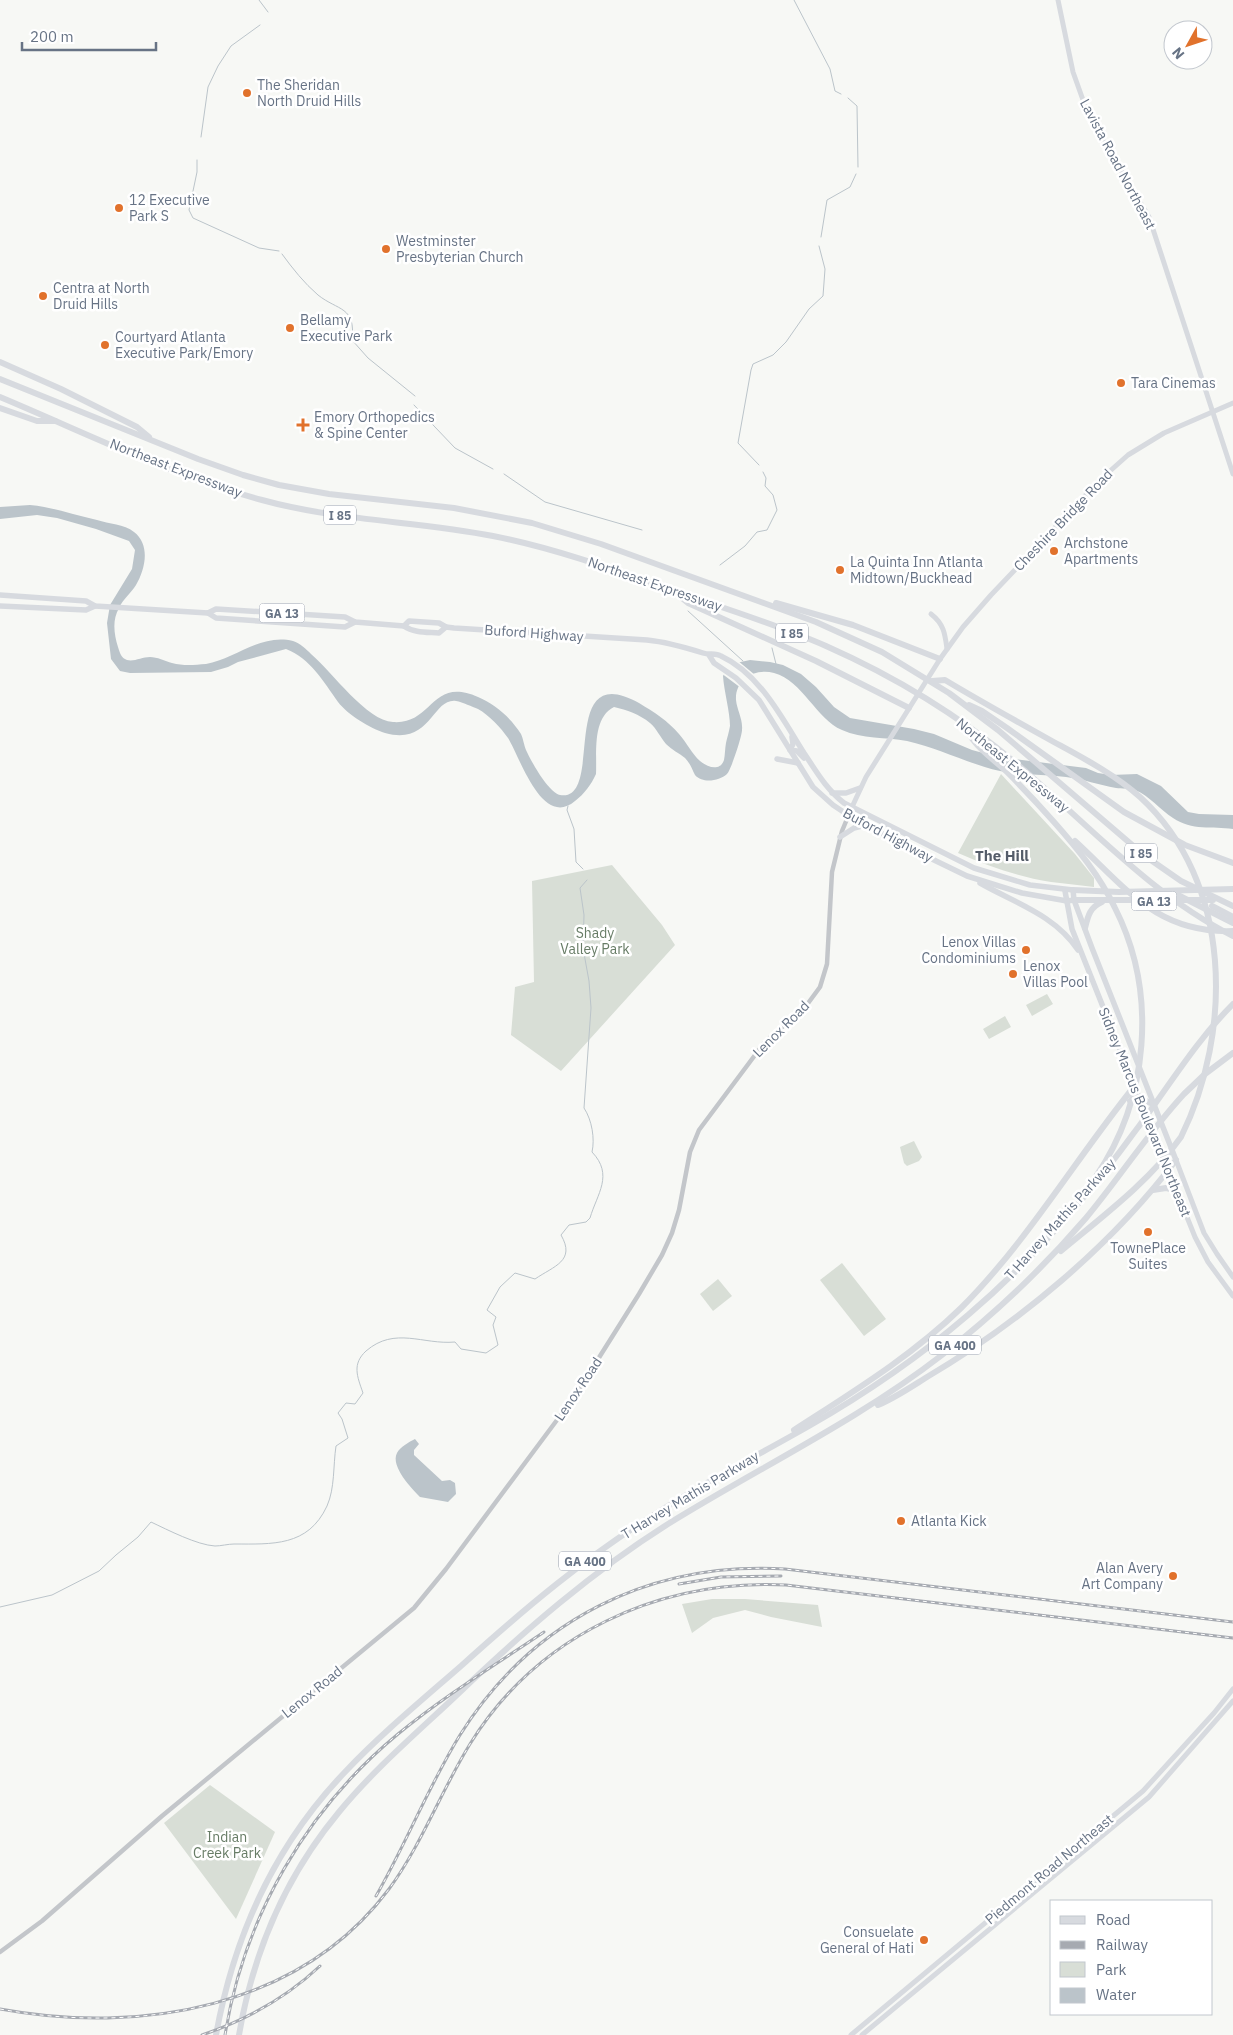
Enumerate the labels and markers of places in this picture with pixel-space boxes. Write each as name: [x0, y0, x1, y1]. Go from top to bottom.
place label: The Sheridan North Druid Hills: [257, 76, 361, 110]
marker: The Sheridan North Druid Hills: [241, 87, 253, 99]
place label: 12 Executive Park S: [129, 191, 210, 225]
marker: 12 Executive Park S: [113, 202, 125, 214]
place label: Westminster Presbyterian Church: [396, 232, 524, 266]
marker: Westminster Presbyterian Church: [380, 243, 392, 255]
place label: Centra at North Druid Hills: [53, 279, 150, 313]
marker: Centra at North Druid Hills: [37, 290, 49, 302]
place label: Bellamy Executive Park: [300, 311, 393, 345]
marker: Bellamy Executive Park: [284, 322, 296, 334]
place label: Courtyard Atlanta Executive Park/Emory: [115, 328, 253, 362]
marker: Courtyard Atlanta Executive Park/Emory: [99, 339, 111, 351]
place label: Tara Cinemas: [1131, 374, 1216, 392]
marker: Tara Cinemas: [1115, 377, 1127, 389]
place label: Emory Orthopedics & Spine Center: [314, 408, 435, 442]
marker: Emory Orthopedics & Spine Center: [296, 418, 310, 432]
place label: Archstone Apartments: [1064, 534, 1138, 568]
marker: Archstone Apartments: [1048, 545, 1060, 557]
place label: La Quinta Inn Atlanta Midtown/Buckhead: [850, 553, 984, 587]
marker: La Quinta Inn Atlanta Midtown/Buckhead: [834, 564, 846, 576]
place label: Lenox Villas Condominiums: [921, 933, 1016, 967]
marker: Lenox Villas Condominiums: [1020, 944, 1032, 956]
place label: Lenox Villas Pool: [1023, 957, 1088, 991]
marker: Lenox Villas Pool: [1007, 968, 1019, 980]
marker: TownePlace Suites: [1142, 1226, 1154, 1238]
place label: TownePlace Suites: [1110, 1239, 1186, 1273]
place label: Atlanta Kick: [911, 1512, 987, 1530]
marker: Atlanta Kick: [895, 1515, 907, 1527]
place label: Alan Avery Art Company: [1081, 1559, 1163, 1593]
marker: Alan Avery Art Company: [1167, 1570, 1179, 1582]
place label: Consuelate General of Hati: [820, 1923, 914, 1957]
marker: Consuelate General of Hati: [918, 1934, 930, 1946]

